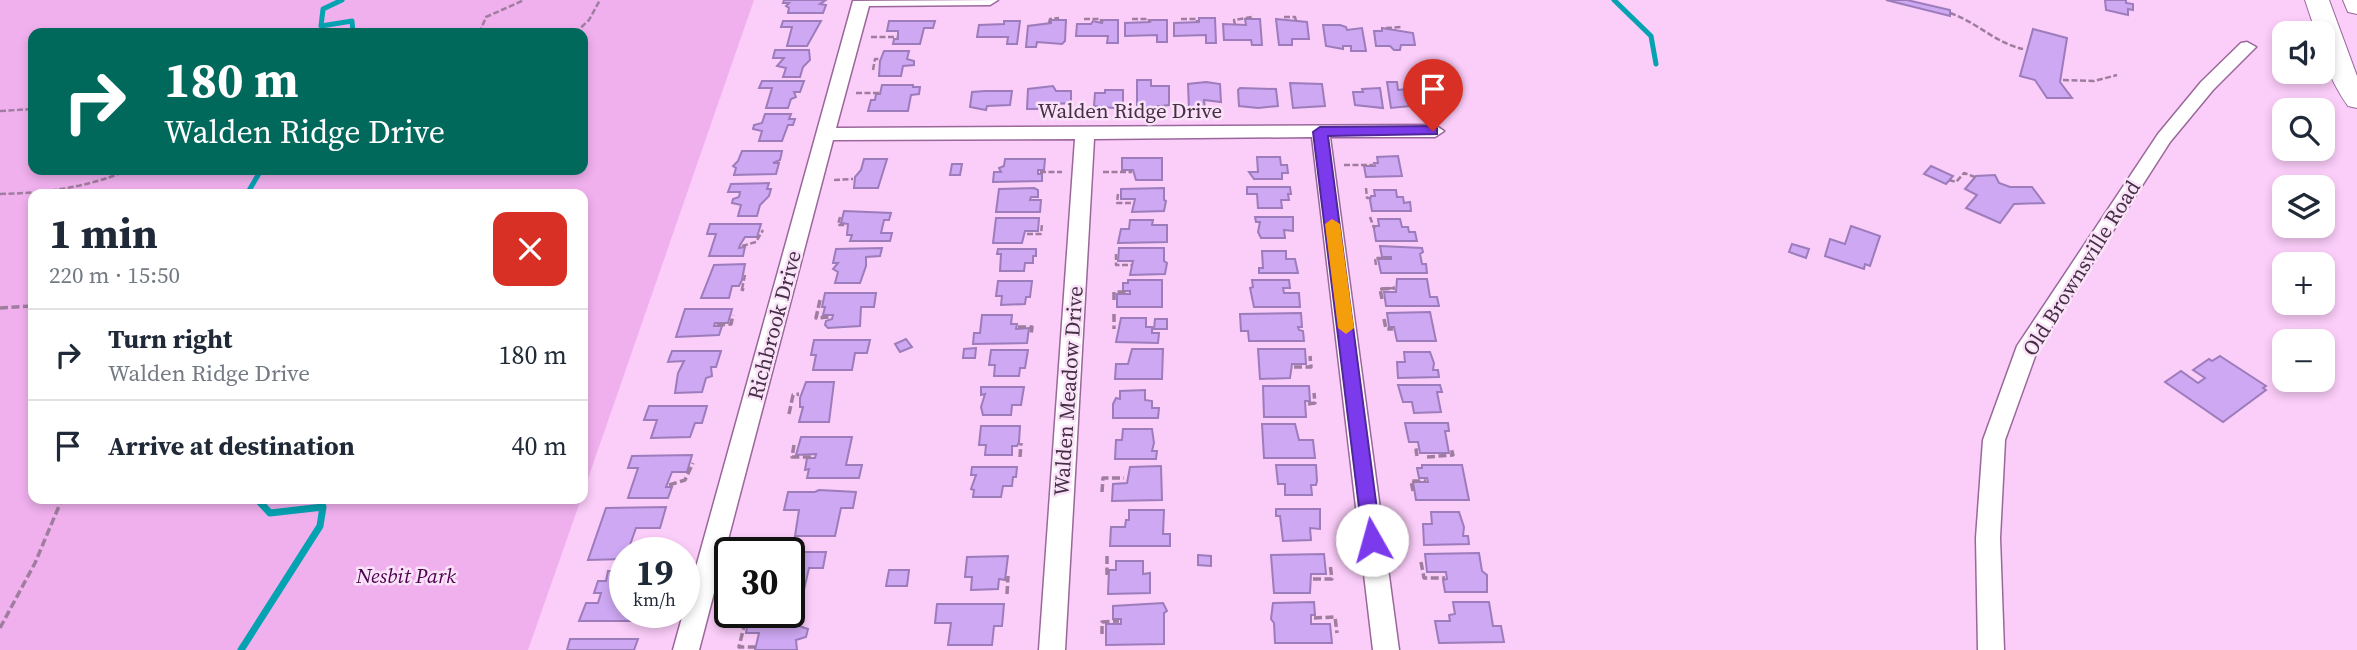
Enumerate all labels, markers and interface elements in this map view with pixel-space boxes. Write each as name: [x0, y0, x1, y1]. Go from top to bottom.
map controls: [2272, 21, 2335, 392]
button: sound: [2272, 21, 2335, 84]
text: 180 m: [164, 46, 299, 113]
icon: right: [49, 56, 140, 147]
pin: [1403, 59, 1463, 131]
icon: arrive: [1414, 70, 1452, 108]
street label: Walden Ridge Drive: [1038, 96, 1222, 125]
button: search: [2272, 98, 2335, 161]
text: Walden Ridge Drive: [164, 110, 445, 154]
street label: Old Brownsville Road: [2015, 175, 2147, 361]
button: layers: [2272, 175, 2335, 238]
text: 1 min: [49, 204, 158, 262]
button: close: [493, 212, 567, 286]
street label: Richbrook Drive: [740, 247, 808, 403]
button: +: [2272, 252, 2335, 315]
text: 220 m · 15:50: [49, 259, 180, 291]
street label: Walden Meadow Drive: [1046, 285, 1090, 497]
text: Turn right: [108, 321, 232, 357]
button: −: [2272, 329, 2335, 392]
icon: right: [49, 336, 87, 374]
text: 180 m: [499, 337, 567, 373]
text: Walden Ridge Drive: [108, 357, 310, 389]
icon: arrive: [49, 427, 87, 465]
text: Arrive at destination: [108, 428, 355, 464]
text: 40 m: [512, 428, 567, 464]
position arrow: [1335, 503, 1409, 577]
speed limit sign: 30: [714, 537, 805, 628]
text: 19: [636, 549, 673, 597]
park label: Nesbit Park: [355, 561, 456, 590]
text: km/h: [633, 587, 676, 612]

